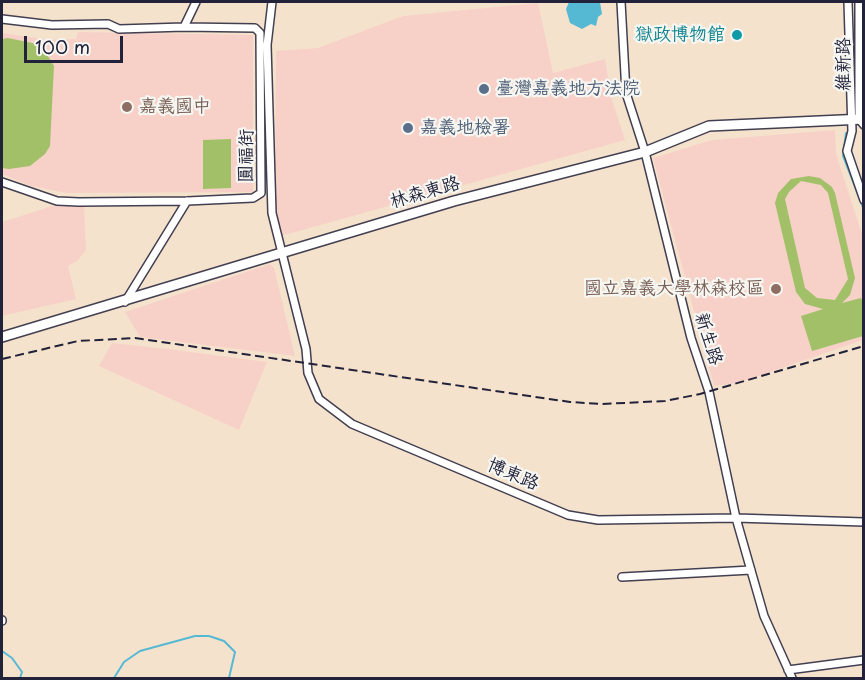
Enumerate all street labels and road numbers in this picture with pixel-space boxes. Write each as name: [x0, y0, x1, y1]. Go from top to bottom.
street label: 維新路: [833, 37, 855, 91]
street label: 圓福街: [236, 129, 258, 183]
street label: 林森東路: [387, 173, 463, 213]
street label: 新生路: [690, 310, 726, 368]
street label: 博東路: [484, 455, 542, 495]

